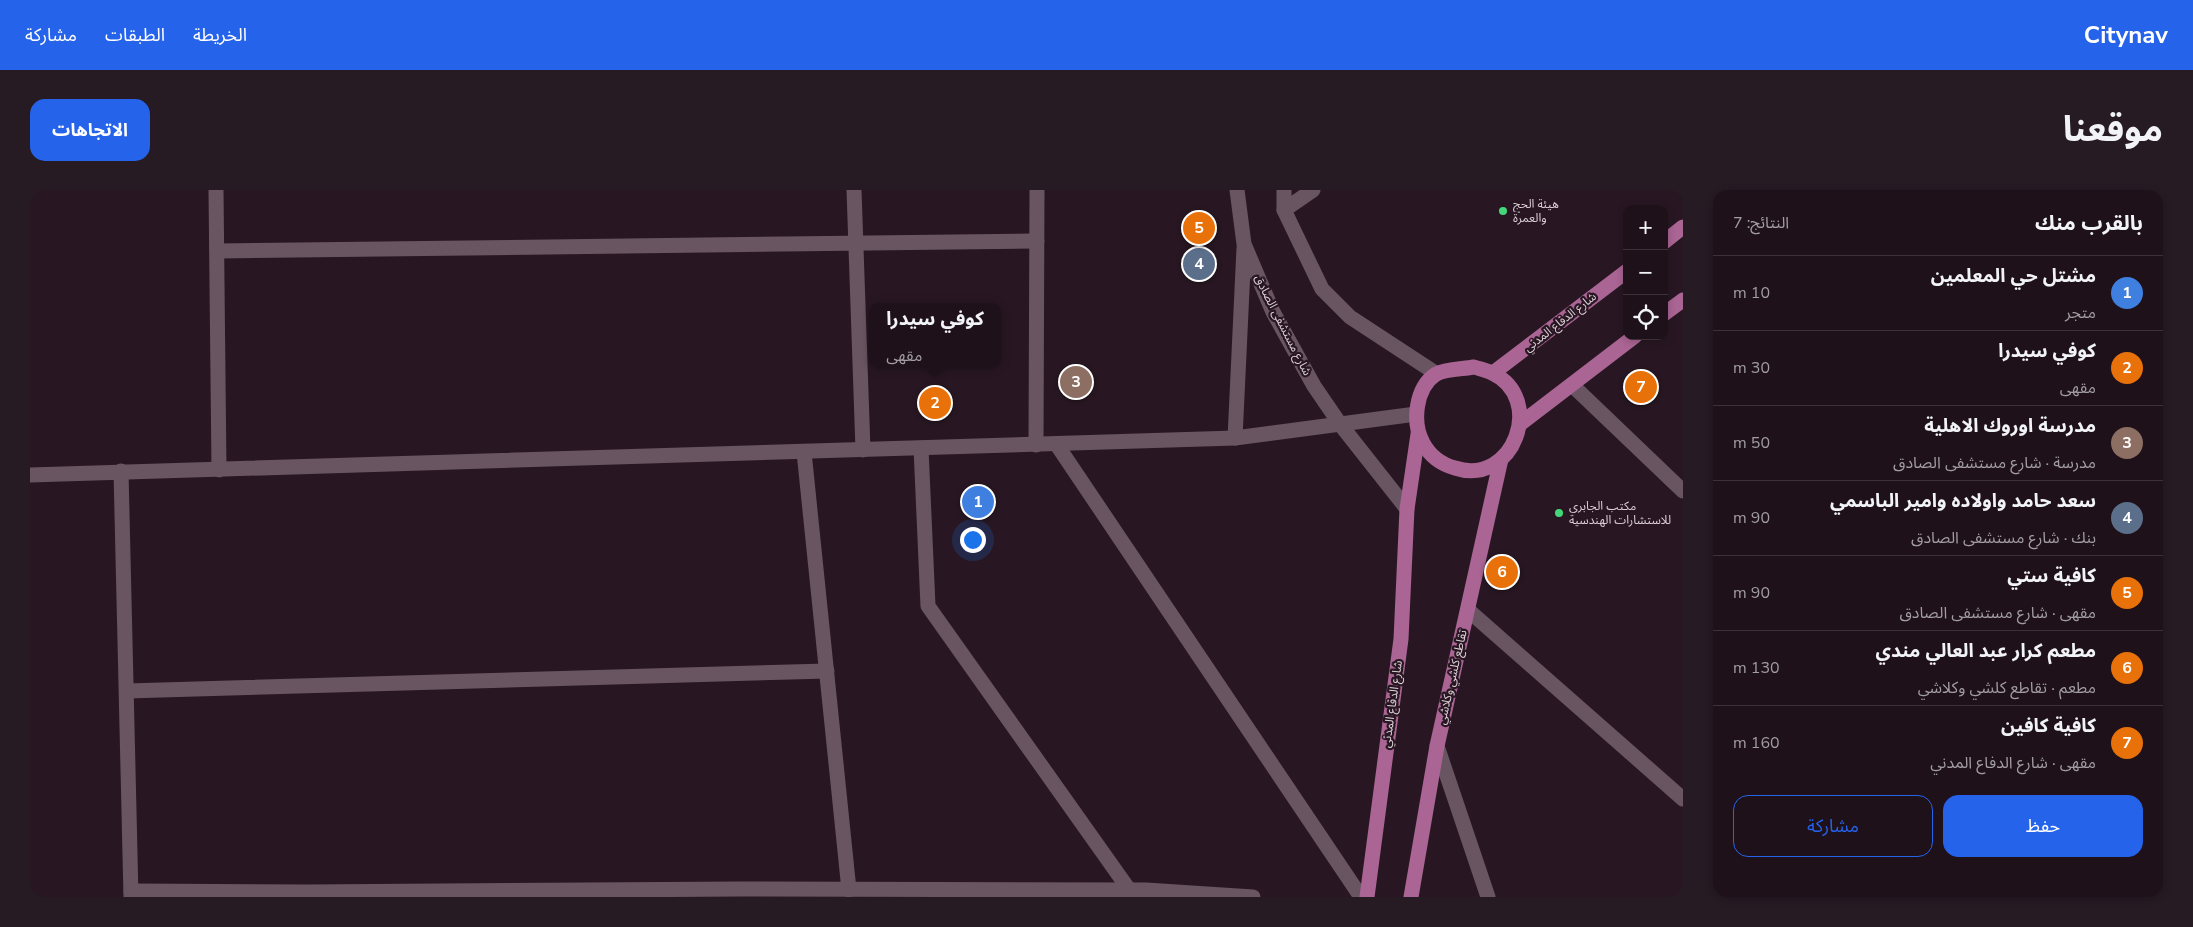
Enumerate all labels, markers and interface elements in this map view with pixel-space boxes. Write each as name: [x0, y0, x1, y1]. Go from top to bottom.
text: Citynav: [2084, 19, 2168, 51]
text: مشاركة: [25, 23, 77, 47]
text: الطبقات: [105, 23, 165, 47]
text: الخريطة: [193, 23, 247, 47]
button: الاتجاهات: [30, 99, 150, 161]
text: موقعنا: [2063, 106, 2163, 153]
place label: هيئة الحج والعمرة: [1513, 196, 1559, 226]
marker: هيئة الحج والعمرة: [1497, 205, 1509, 217]
map controls: [1623, 205, 1668, 340]
button: +: [1623, 205, 1668, 250]
pin: 5: [1183, 209, 1215, 247]
text: بالقرب منك: [2035, 209, 2143, 237]
text: النتائج: 7: [1733, 212, 1789, 234]
pin: 4: [1183, 245, 1215, 283]
button: −: [1623, 250, 1668, 295]
text: مشتل حي المعلمين: [1931, 263, 2096, 289]
street label: شارع مستشفى الصادق: [1250, 272, 1315, 379]
text: 10 m: [1733, 282, 1770, 304]
text: 1: [2122, 282, 2132, 304]
street label: شارع الدفاع المدني: [1520, 289, 1601, 357]
button: locate: [1623, 295, 1668, 340]
text: متجر: [2065, 302, 2096, 324]
popup: [869, 303, 1001, 368]
text: كوفي سيدرا: [886, 306, 984, 332]
text: كوفي سيدرا: [1998, 338, 2096, 364]
text: مقهى: [886, 345, 922, 367]
text: 30 m: [1733, 357, 1770, 379]
text: 2: [2122, 357, 2132, 379]
pin: 3: [1060, 363, 1092, 401]
pin: 7: [1625, 368, 1657, 406]
text: مقهى: [2060, 377, 2096, 399]
pin: 2: [919, 384, 951, 422]
text: مدرسة اوروك الاهلية: [1924, 413, 2096, 439]
text: 50 m: [1733, 432, 1770, 454]
text: 3: [2122, 432, 2132, 454]
text: مدرسة · شارع مستشفى الصادق: [1893, 452, 2096, 474]
pin: 1: [962, 483, 994, 521]
text: سعد حامد واولاده وامير الباسمي: [1830, 488, 2096, 514]
place label: مكتب الجابري للاستشارات الهندسية: [1569, 498, 1671, 528]
marker: مكتب الجابري للاستشارات الهندسية: [1553, 507, 1565, 519]
text: 90 m: [1733, 507, 1770, 529]
text: 4: [2122, 507, 2132, 529]
your location: [960, 527, 986, 553]
text: بنك · شارع مستشفى الصادق: [1911, 527, 2096, 549]
pin: 6: [1486, 553, 1518, 591]
text: كافية ستي: [2007, 563, 2096, 589]
text: 90 m: [1733, 582, 1770, 604]
text: 5: [2122, 582, 2132, 604]
text: مقهى · شارع مستشفى الصادق: [1899, 602, 2096, 624]
street label: تقاطع كلشي وكلاشي: [1433, 627, 1473, 726]
text: مطعم كرار عبد العالي مندي: [1876, 638, 2096, 664]
text: 130 m: [1733, 657, 1780, 679]
text: 6: [2122, 657, 2132, 679]
street label: شارع الدفاع المدني: [1378, 659, 1408, 749]
text: مطعم · تقاطع كلشي وكلاشي: [1918, 677, 2096, 699]
text: كافية كافين: [2001, 713, 2096, 739]
text: 160 m: [1733, 732, 1780, 754]
text: 7: [2122, 732, 2132, 754]
text: مقهى · شارع الدفاع المدني: [1930, 752, 2096, 774]
button: مشاركة: [1733, 795, 1933, 857]
button: حفظ: [1943, 795, 2143, 857]

